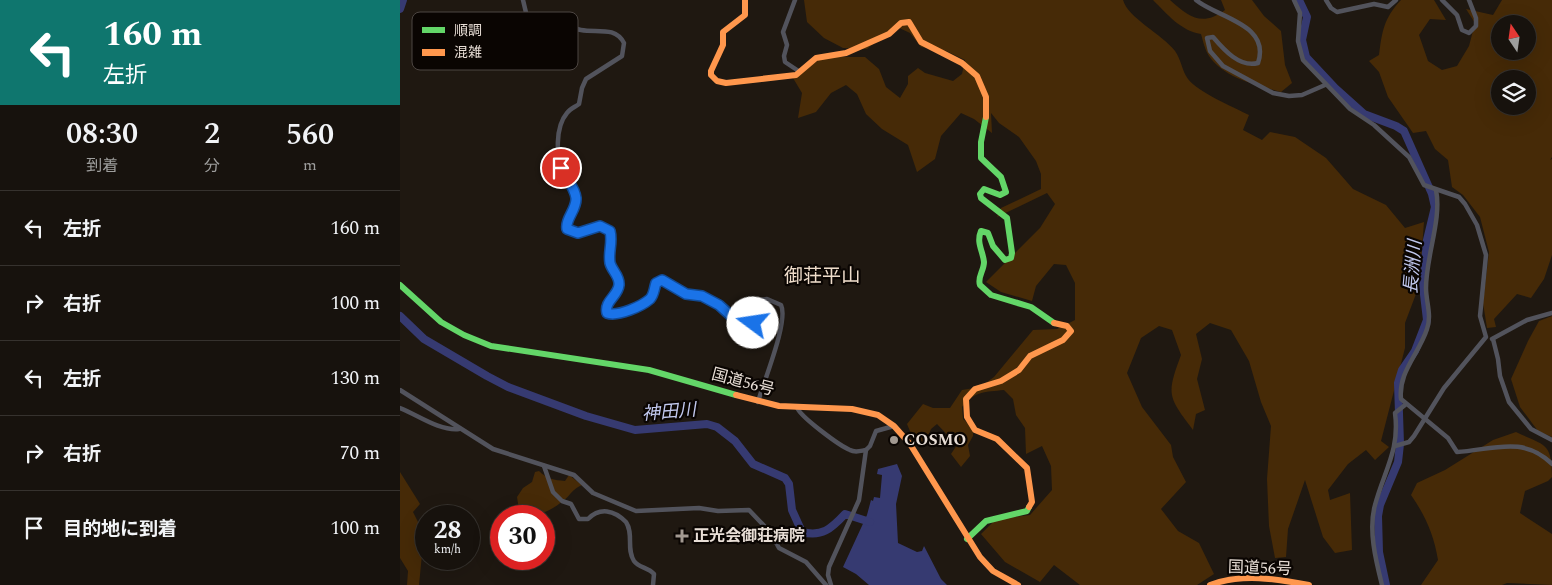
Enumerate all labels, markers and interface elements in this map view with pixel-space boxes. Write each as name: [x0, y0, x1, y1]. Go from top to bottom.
text: 160 m: [103, 8, 202, 61]
legend: [412, 12, 578, 70]
north arrow: [1491, 15, 1536, 60]
map controls: [1491, 15, 1536, 115]
icon: left: [20, 20, 85, 85]
text: 順調: [454, 20, 482, 41]
text: 混雑: [454, 42, 482, 63]
text: 左折: [103, 59, 147, 92]
button: layers: [1491, 70, 1536, 115]
text: 08:30: [66, 111, 138, 157]
text: 2: [204, 111, 220, 157]
text: 560: [286, 112, 334, 158]
pin: [540, 147, 582, 189]
text: m: [303, 153, 317, 177]
text: 到着: [86, 154, 118, 178]
text: 分: [204, 154, 220, 178]
icon: arrive: [547, 154, 575, 182]
icon: left: [20, 214, 48, 242]
text: 160 m: [330, 214, 380, 243]
text: 左折: [63, 215, 101, 244]
water label: 長洲川: [1397, 237, 1429, 295]
district label: 御荘平山: [784, 262, 860, 291]
icon: right: [20, 289, 48, 317]
text: 100 m: [330, 289, 380, 318]
text: 右折: [63, 290, 101, 319]
position arrow: [726, 296, 778, 348]
street label: 国道56号: [709, 362, 777, 402]
icon: left: [20, 364, 48, 392]
text: 130 m: [330, 364, 380, 393]
text: 左折: [63, 365, 101, 394]
water label: 神田川: [641, 396, 699, 428]
place label: COSMO: [904, 428, 966, 452]
marker: COSMO: [888, 434, 900, 446]
icon: right: [20, 439, 48, 467]
text: 70 m: [340, 439, 380, 468]
text: 右折: [63, 440, 101, 469]
speed limit sign: 30: [490, 505, 555, 570]
text: 28: [433, 512, 462, 550]
icon: arrive: [20, 514, 48, 542]
text: 100 m: [330, 514, 380, 543]
text: 目的地に到着: [63, 515, 177, 544]
place label: 正光会御荘病院: [693, 524, 805, 548]
marker: 正光会御荘病院: [675, 529, 689, 543]
text: km/h: [434, 540, 461, 559]
street label: 国道56号: [1228, 555, 1292, 581]

